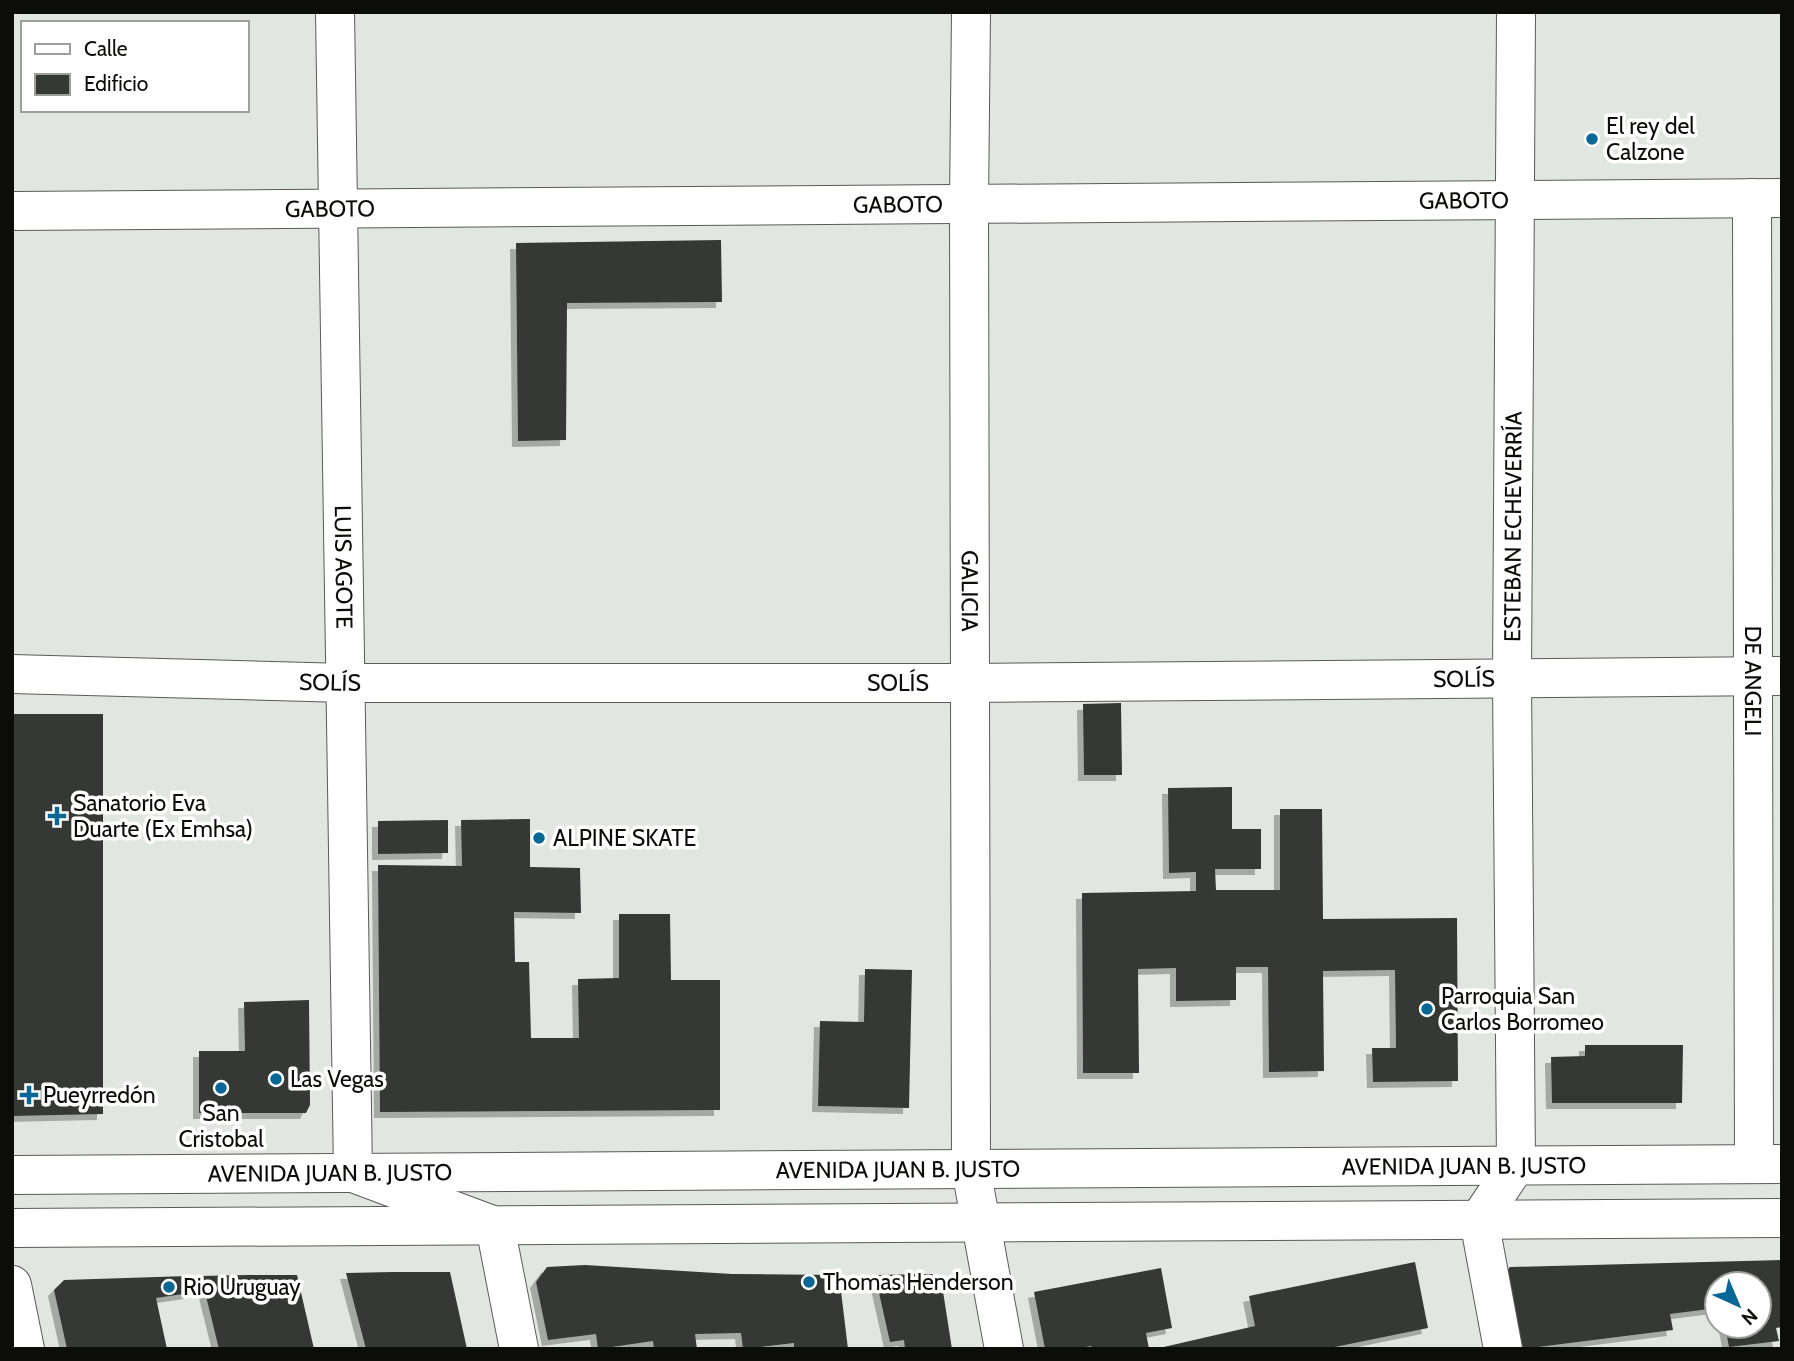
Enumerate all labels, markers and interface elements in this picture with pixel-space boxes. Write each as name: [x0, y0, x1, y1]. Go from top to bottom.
legend: [21, 21, 248, 112]
text: Calle: [84, 36, 128, 61]
text: Edificio: [84, 71, 148, 96]
place label: El rey del Calzone: [1606, 112, 1695, 166]
marker: El rey del Calzone: [1584, 131, 1600, 147]
street label: GABOTO: [1419, 186, 1509, 215]
street label: GABOTO: [853, 190, 943, 219]
street label: GABOTO: [285, 194, 375, 223]
street label: ESTEBAN ECHEVERRÍA: [1498, 411, 1528, 642]
street label: LUIS AGOTE: [329, 505, 359, 629]
street label: GALICIA: [956, 550, 984, 632]
street label: DE ANGELI: [1739, 626, 1767, 736]
street label: SOLÍS: [1433, 664, 1495, 693]
street label: SOLÍS: [299, 668, 361, 697]
street label: SOLÍS: [867, 668, 929, 697]
place label: Sanatorio Eva Duarte (Ex Emhsa): [73, 789, 253, 843]
marker: Sanatorio Eva Duarte (Ex Emhsa): [47, 806, 67, 826]
place label: ALPINE SKATE: [553, 824, 696, 852]
marker: ALPINE SKATE: [531, 830, 547, 846]
place label: Parroquia San Carlos Borromeo: [1441, 982, 1604, 1036]
marker: Parroquia San Carlos Borromeo: [1419, 1001, 1435, 1017]
place label: Las Vegas: [290, 1065, 384, 1093]
marker: Las Vegas: [268, 1071, 284, 1087]
marker: San Cristobal: [213, 1080, 229, 1096]
place label: Pueyrredón: [43, 1081, 156, 1109]
marker: Pueyrredón: [21, 1087, 37, 1103]
place label: San Cristobal: [178, 1099, 264, 1153]
street label: AVENIDA JUAN B. JUSTO: [1342, 1151, 1586, 1181]
street label: AVENIDA JUAN B. JUSTO: [776, 1155, 1020, 1184]
street label: AVENIDA JUAN B. JUSTO: [208, 1158, 452, 1188]
place label: Thomas Henderson: [823, 1268, 1014, 1296]
north arrow: [1703, 1270, 1773, 1340]
place label: Rio Uruguay: [183, 1273, 301, 1301]
marker: Thomas Henderson: [801, 1274, 817, 1290]
marker: Rio Uruguay: [161, 1279, 177, 1295]
text: N: [1737, 1304, 1762, 1330]

